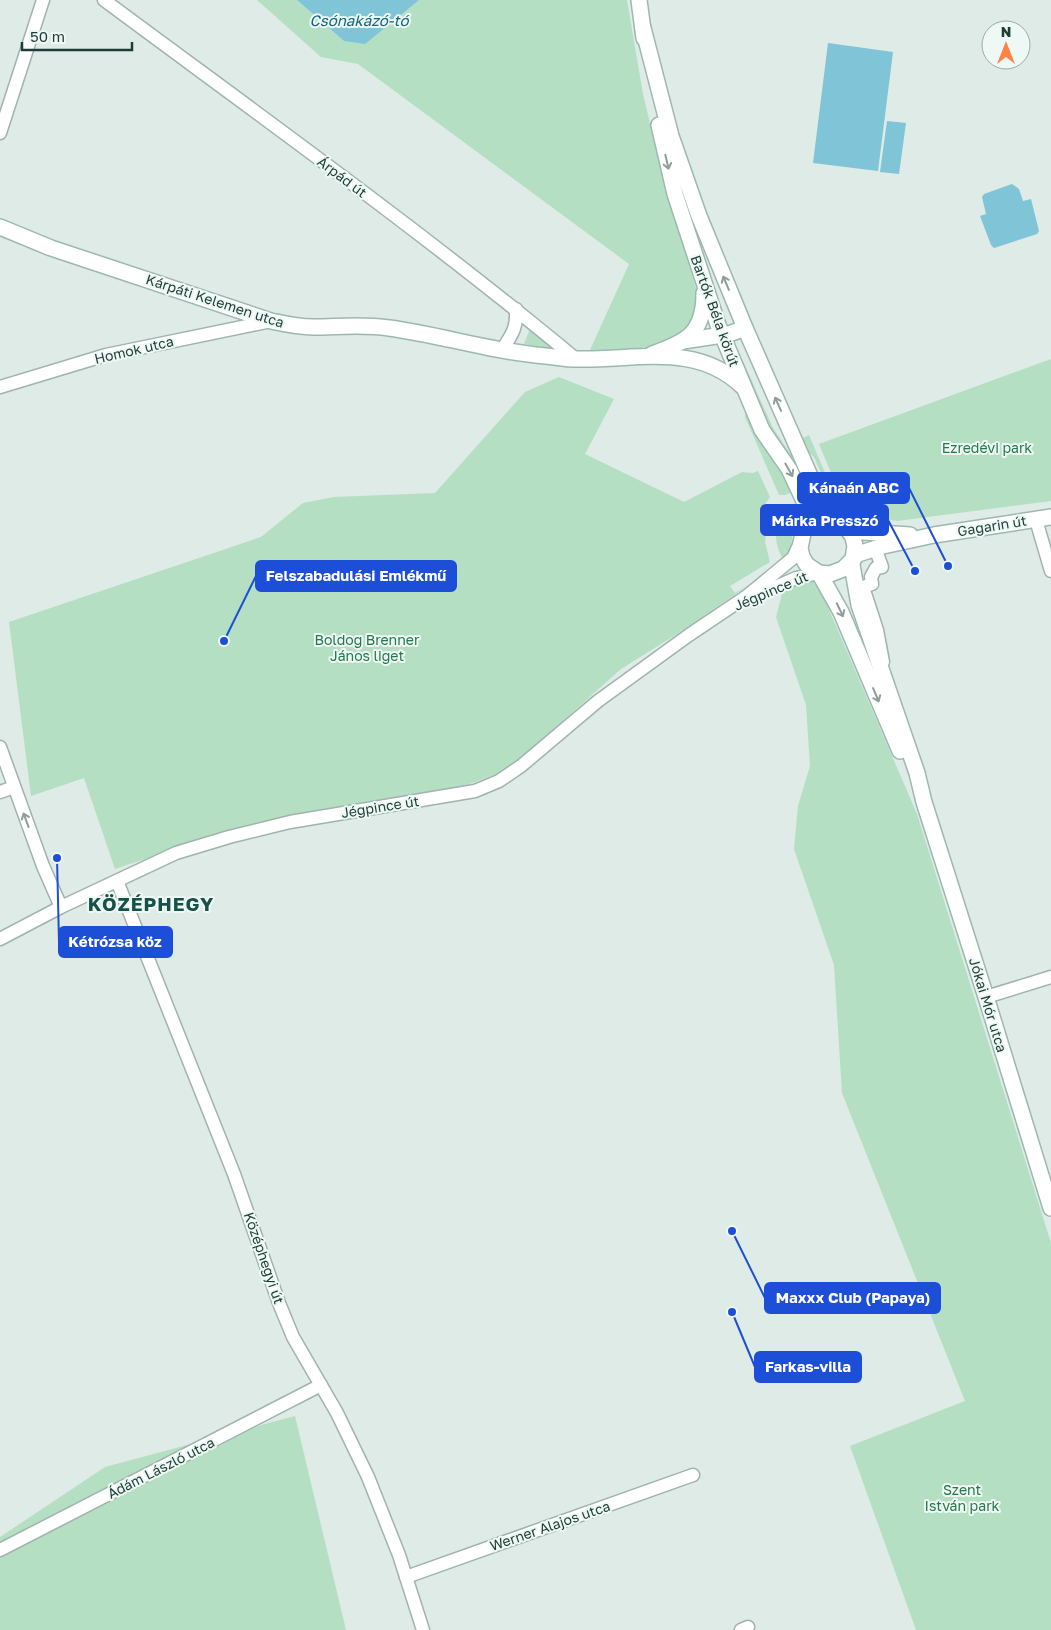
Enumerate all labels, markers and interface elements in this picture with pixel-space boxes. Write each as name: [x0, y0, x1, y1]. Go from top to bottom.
water label: Csónakázó-tó: [309, 11, 410, 29]
scale bar: [22, 20, 132, 52]
north arrow: [981, 20, 1031, 70]
text: N: [1001, 23, 1011, 40]
text: 50 m: [30, 27, 65, 45]
street label: Árpád út: [314, 152, 370, 201]
one-way arrow: [663, 153, 672, 169]
street label: Bartók Béla körút: [687, 253, 744, 369]
street label: Kárpáti Kelemen utca: [144, 270, 286, 331]
one-way arrow: [720, 276, 730, 291]
street label: Homok utca: [93, 332, 175, 367]
one-way arrow: [773, 397, 783, 412]
park label: Ezredévi park: [942, 439, 1032, 456]
one-way arrow: [785, 463, 795, 477]
callout: Kánaán ABC: [798, 473, 909, 503]
text: Kánaán ABC: [809, 478, 900, 496]
callout: Márka Presszó: [761, 505, 888, 535]
text: Márka Presszó: [772, 511, 878, 529]
street label: Gagarin út: [956, 512, 1028, 539]
callout: Felszabadulási Emlékmű: [256, 561, 456, 591]
text: Felszabadulási Emlékmű: [266, 566, 447, 584]
street label: Jégpince út: [731, 567, 810, 614]
one-way arrow: [835, 602, 845, 617]
park label: Boldog Brenner János liget: [315, 631, 420, 664]
one-way arrow: [871, 687, 881, 702]
street label: Jégpince út: [340, 792, 420, 821]
one-way arrow: [21, 813, 30, 828]
district label: KÖZÉPHEGY: [88, 892, 214, 915]
callout: Kétrózsa köz: [59, 927, 172, 957]
text: Kétrózsa köz: [68, 932, 162, 950]
street label: Jókai Mór utca: [966, 955, 1011, 1054]
street label: Középhegyi út: [241, 1210, 288, 1306]
callout: Maxxx Club (Papaya): [765, 1283, 940, 1313]
text: Maxxx Club (Papaya): [776, 1288, 930, 1306]
callout: Farkas-villa: [755, 1352, 861, 1382]
text: Farkas-villa: [765, 1357, 851, 1375]
street label: Ádám László utca: [104, 1433, 217, 1502]
park label: Szent István park: [924, 1481, 1000, 1514]
street label: Werner Alajos utca: [487, 1497, 612, 1554]

